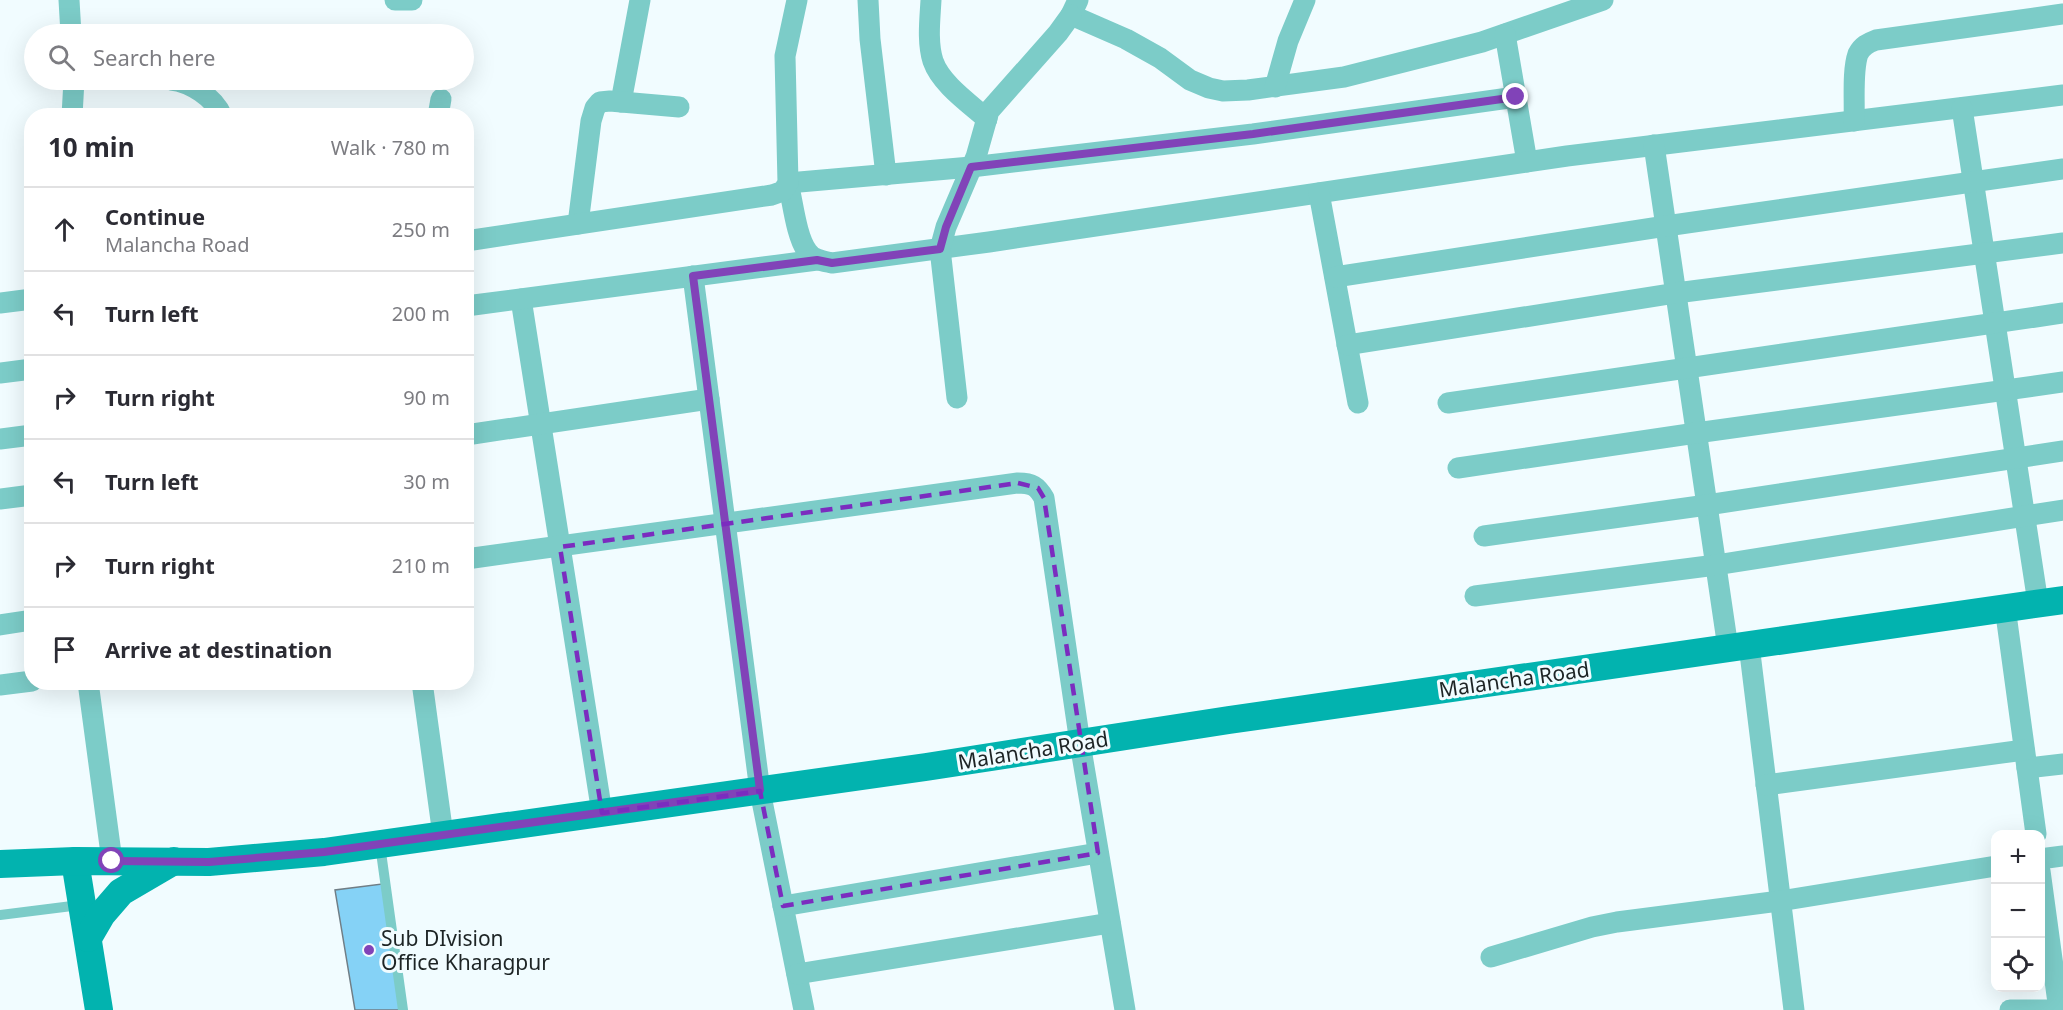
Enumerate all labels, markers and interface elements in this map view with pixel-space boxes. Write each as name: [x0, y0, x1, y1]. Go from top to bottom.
search box: [24, 24, 474, 90]
icon: search: [45, 41, 78, 74]
text: Search here: [93, 42, 215, 72]
route end: [1502, 83, 1528, 109]
text: 10 min: [48, 129, 135, 165]
text: Walk · 780 m: [331, 134, 450, 161]
text: Continue: [105, 201, 205, 231]
icon: ahead: [48, 213, 81, 246]
text: 250 m: [392, 216, 450, 243]
text: Malancha Road: [105, 231, 250, 258]
icon: left: [48, 297, 81, 330]
text: Turn left: [105, 298, 199, 328]
text: 200 m: [392, 300, 450, 327]
icon: right: [48, 381, 81, 414]
text: Turn right: [105, 382, 215, 412]
text: 90 m: [403, 384, 450, 411]
icon: left: [48, 465, 81, 498]
text: Turn left: [105, 466, 199, 496]
text: 30 m: [403, 468, 450, 495]
icon: right: [48, 549, 81, 582]
text: Turn right: [105, 550, 215, 580]
text: 210 m: [392, 552, 450, 579]
icon: arrive: [48, 633, 81, 666]
text: Arrive at destination: [105, 634, 332, 664]
street label: Malancha Road: [1437, 655, 1591, 703]
street label: Malancha Road: [956, 724, 1110, 776]
map controls: [1991, 830, 2045, 992]
button: +: [1991, 830, 2045, 884]
route start: [98, 847, 124, 873]
button: −: [1991, 884, 2045, 938]
place label: Sub DIvision Office Kharagpur: [381, 924, 550, 976]
button: locate: [1991, 938, 2045, 992]
marker: Sub DIvision Office Kharagpur: [362, 943, 376, 957]

